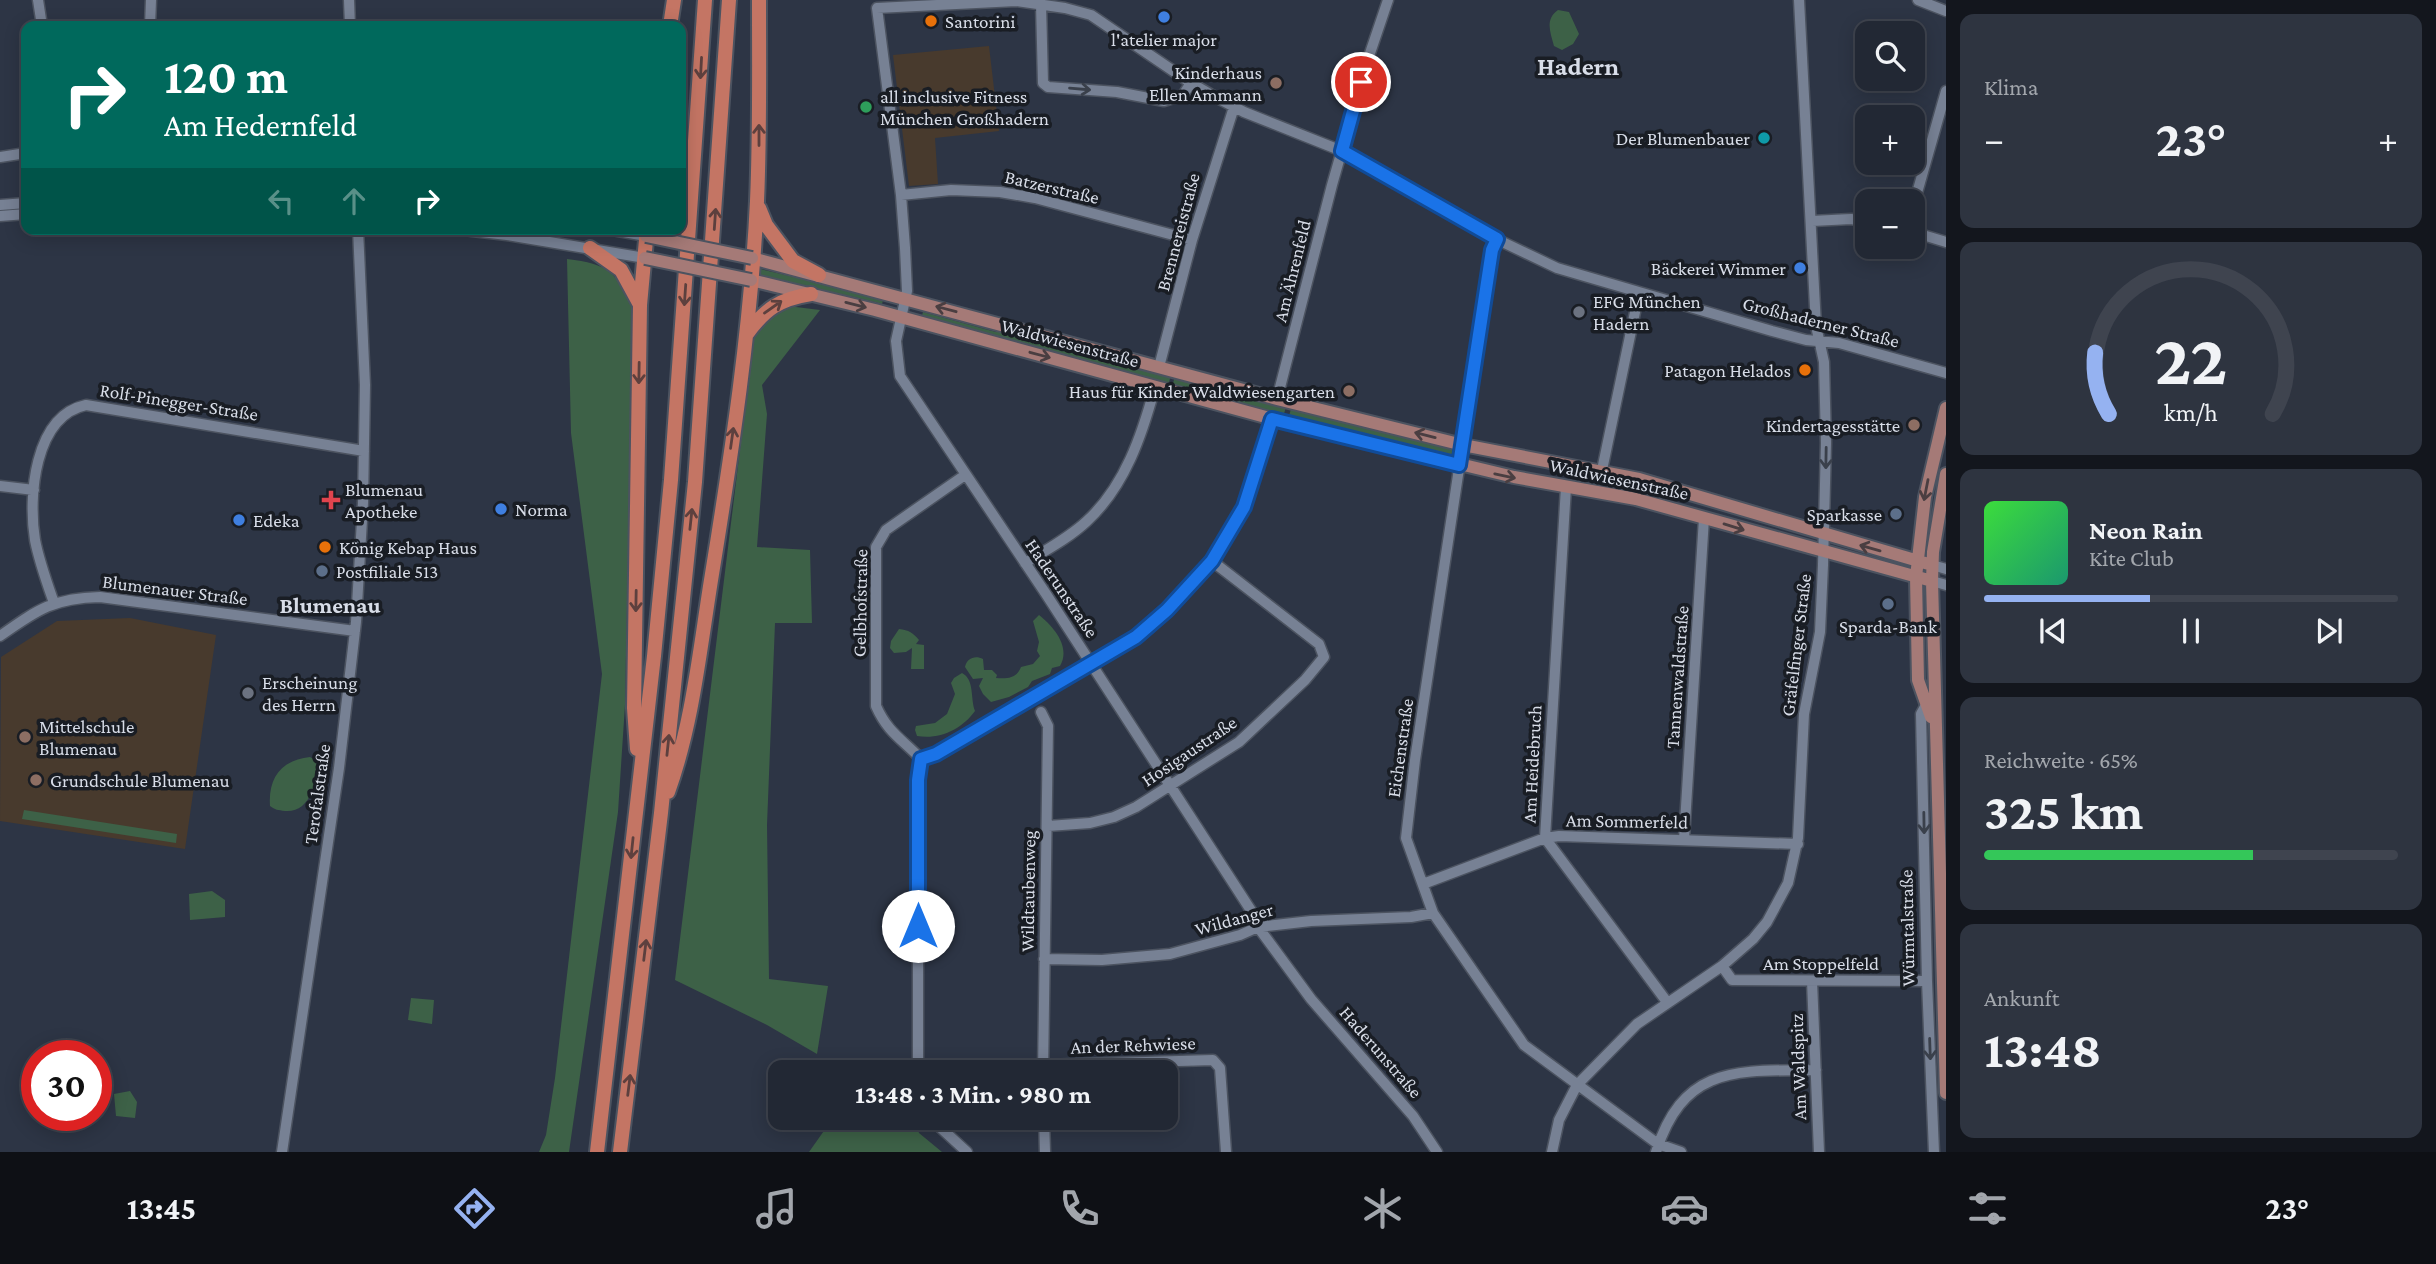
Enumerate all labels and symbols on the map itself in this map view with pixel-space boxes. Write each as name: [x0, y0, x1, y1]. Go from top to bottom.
marker: l'atelier major: [1156, 9, 1172, 25]
place label: Santorini: [945, 11, 1015, 32]
marker: Santorini: [923, 13, 939, 29]
place label: l'atelier major: [1111, 29, 1217, 51]
pin: [1331, 52, 1391, 112]
district label: Hadern: [1537, 52, 1619, 81]
one-way arrow: [694, 56, 707, 79]
place label: Kinderhaus Ellen Ammann: [1149, 62, 1262, 105]
marker: Kinderhaus Ellen Ammann: [1268, 75, 1284, 91]
one-way arrow: [1068, 83, 1091, 96]
place label: all inclusive Fitness München Großhadern: [880, 86, 1049, 129]
marker: all inclusive Fitness München Großhadern: [858, 99, 874, 115]
one-way arrow: [752, 124, 766, 147]
place label: Der Blumenbauer: [1616, 128, 1750, 149]
marker: Der Blumenbauer: [1756, 130, 1772, 146]
street label: Batzerstraße: [1003, 166, 1101, 208]
street label: Brennereistraße: [1152, 171, 1204, 293]
one-way arrow: [709, 208, 722, 231]
street label: Am Ährenfeld: [1269, 218, 1315, 324]
place label: Bäckerei Wimmer: [1651, 258, 1786, 279]
marker: Bäckerei Wimmer: [1792, 260, 1808, 276]
one-way arrow: [678, 283, 691, 306]
place label: EFG München Hadern: [1593, 291, 1701, 334]
street label: Großhaderner Straße: [1741, 292, 1901, 352]
one-way arrow: [844, 299, 867, 312]
one-way arrow: [763, 300, 782, 314]
one-way arrow: [935, 302, 957, 315]
marker: EFG München Hadern: [1571, 304, 1587, 320]
street label: Waldwiesenstraße: [999, 315, 1141, 371]
one-way arrow: [1029, 350, 1051, 363]
place label: Patagon Helados: [1664, 360, 1791, 381]
one-way arrow: [633, 362, 646, 385]
marker: Patagon Helados: [1797, 362, 1813, 378]
street label: Rolf-Pinegger-Straße: [98, 379, 260, 425]
place label: Haus für Kinder Waldwiesengarten: [1069, 381, 1335, 402]
marker: Haus für Kinder Waldwiesengarten: [1341, 383, 1357, 399]
place label: Kindertagesstätte: [1766, 415, 1900, 436]
marker: Kindertagesstätte: [1906, 417, 1922, 433]
one-way arrow: [726, 427, 739, 450]
one-way arrow: [1414, 428, 1437, 441]
one-way arrow: [1819, 446, 1833, 469]
street label: Waldwiesenstraße: [1548, 454, 1690, 504]
one-way arrow: [1493, 469, 1516, 483]
one-way arrow: [1919, 478, 1932, 501]
place label: Blumenau Apotheke: [345, 479, 423, 522]
marker: Blumenau Apotheke: [323, 492, 339, 508]
place label: Norma: [515, 499, 568, 520]
marker: Norma: [493, 501, 509, 517]
place label: Sparkasse: [1807, 504, 1882, 525]
marker: Sparkasse: [1888, 506, 1904, 522]
one-way arrow: [685, 508, 698, 531]
place label: Edeka: [253, 510, 300, 531]
marker: Edeka: [231, 512, 247, 528]
one-way arrow: [1723, 521, 1745, 534]
street label: Haderunstraße: [1021, 535, 1103, 641]
place label: König Kebap Haus: [339, 537, 477, 558]
marker: König Kebap Haus: [317, 539, 333, 555]
one-way arrow: [1860, 540, 1882, 553]
street label: Gelbhofstraße: [849, 549, 871, 657]
place label: Postfiliale 513: [336, 561, 438, 582]
marker: Postfiliale 513: [314, 563, 330, 579]
street label: Blumenauer Straße: [101, 571, 249, 609]
street label: Gräfelfinger Straße: [1777, 573, 1815, 717]
one-way arrow: [629, 589, 642, 612]
district label: Blumenau: [280, 592, 380, 618]
marker: Sparda-Bank: [1880, 596, 1896, 612]
street label: Tannenwaldstraße: [1662, 605, 1692, 749]
place label: Sparda-Bank: [1839, 616, 1938, 637]
place label: Erscheinung des Herrn: [262, 672, 357, 715]
marker: Erscheinung des Herrn: [240, 685, 256, 701]
street label: Eichenstraße: [1383, 697, 1417, 799]
street label: Am Heidebruch: [1518, 704, 1546, 824]
street label: Hosigaustraße: [1137, 712, 1241, 790]
place label: Mittelschule Blumenau: [39, 716, 134, 759]
marker: Mittelschule Blumenau: [17, 729, 33, 745]
one-way arrow: [662, 735, 675, 757]
street label: Terofalstraße: [300, 743, 334, 845]
place label: Grundschule Blumenau: [50, 770, 230, 791]
marker: Grundschule Blumenau: [28, 772, 44, 788]
street label: Am Sommerfeld: [1566, 809, 1688, 833]
one-way arrow: [1917, 811, 1930, 834]
street label: Wildtaubenweg: [1016, 830, 1040, 952]
one-way arrow: [626, 836, 639, 859]
street label: Würmtalstraße: [1895, 869, 1919, 987]
position arrow: [881, 889, 955, 963]
street label: Wildanger: [1192, 898, 1276, 940]
one-way arrow: [639, 939, 652, 962]
street label: Am Stoppelfeld: [1763, 953, 1879, 974]
street label: Haderunstraße: [1336, 1002, 1426, 1102]
street label: Am Waldspitz: [1786, 1013, 1810, 1121]
street label: An der Rehwiese: [1070, 1032, 1196, 1058]
one-way arrow: [1923, 1038, 1936, 1061]
speed limit sign: 30: [21, 1040, 112, 1131]
one-way arrow: [622, 1074, 635, 1097]

